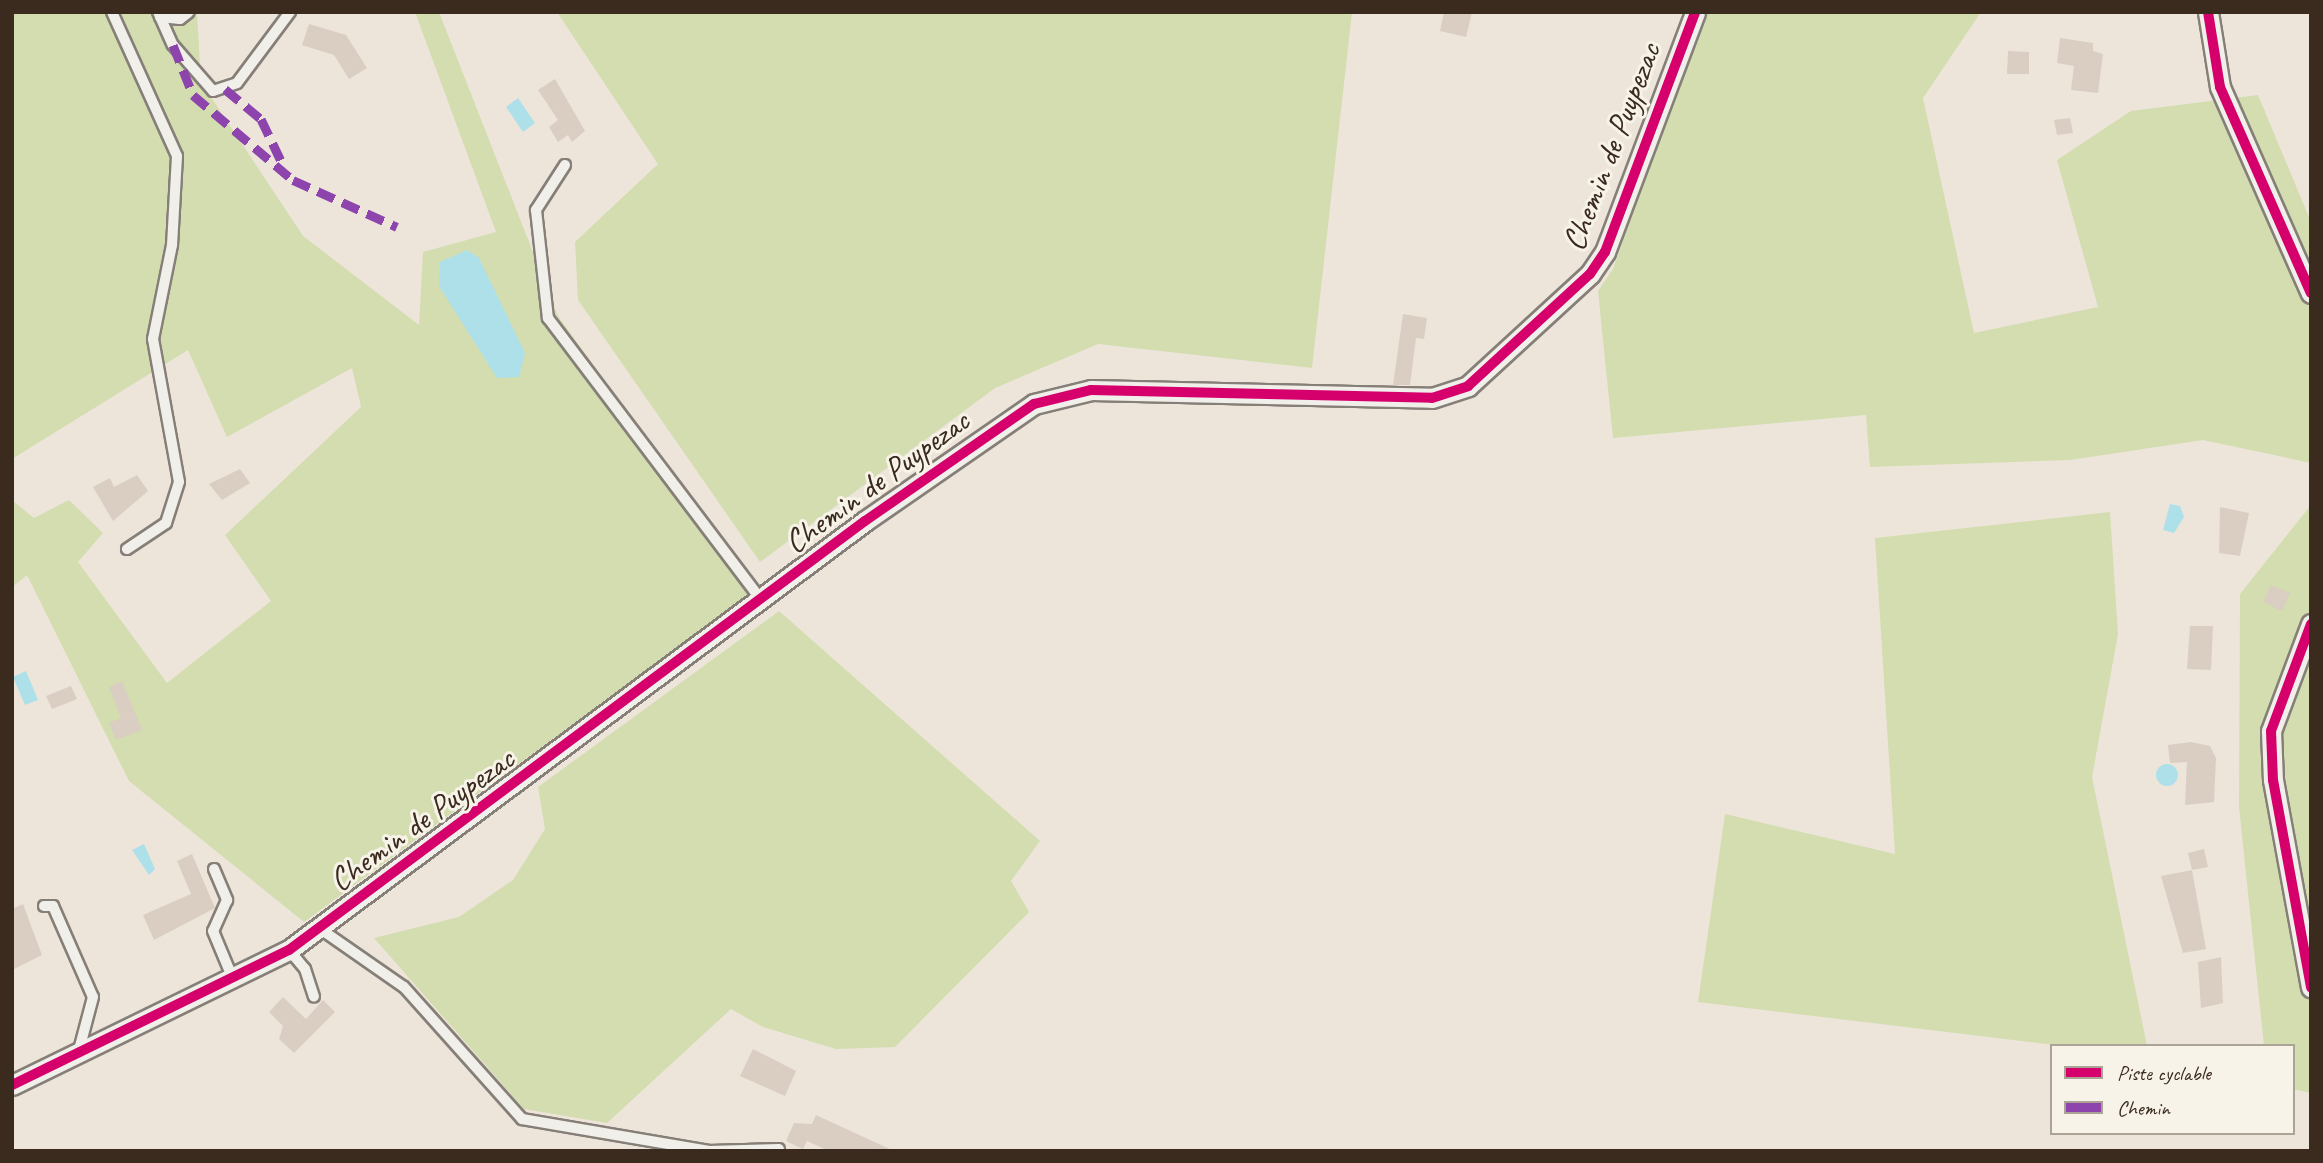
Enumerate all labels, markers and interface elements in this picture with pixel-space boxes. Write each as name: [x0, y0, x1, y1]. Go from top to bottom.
street label: Chemin de Puypezac: [1554, 38, 1670, 256]
street label: Chemin de Puypezac: [777, 402, 977, 562]
street label: Chemin de Puypezac: [322, 740, 522, 900]
legend: [2050, 1044, 2295, 1135]
text: Piste cyclable: [2117, 1060, 2211, 1086]
text: Chemin: [2117, 1095, 2170, 1121]

